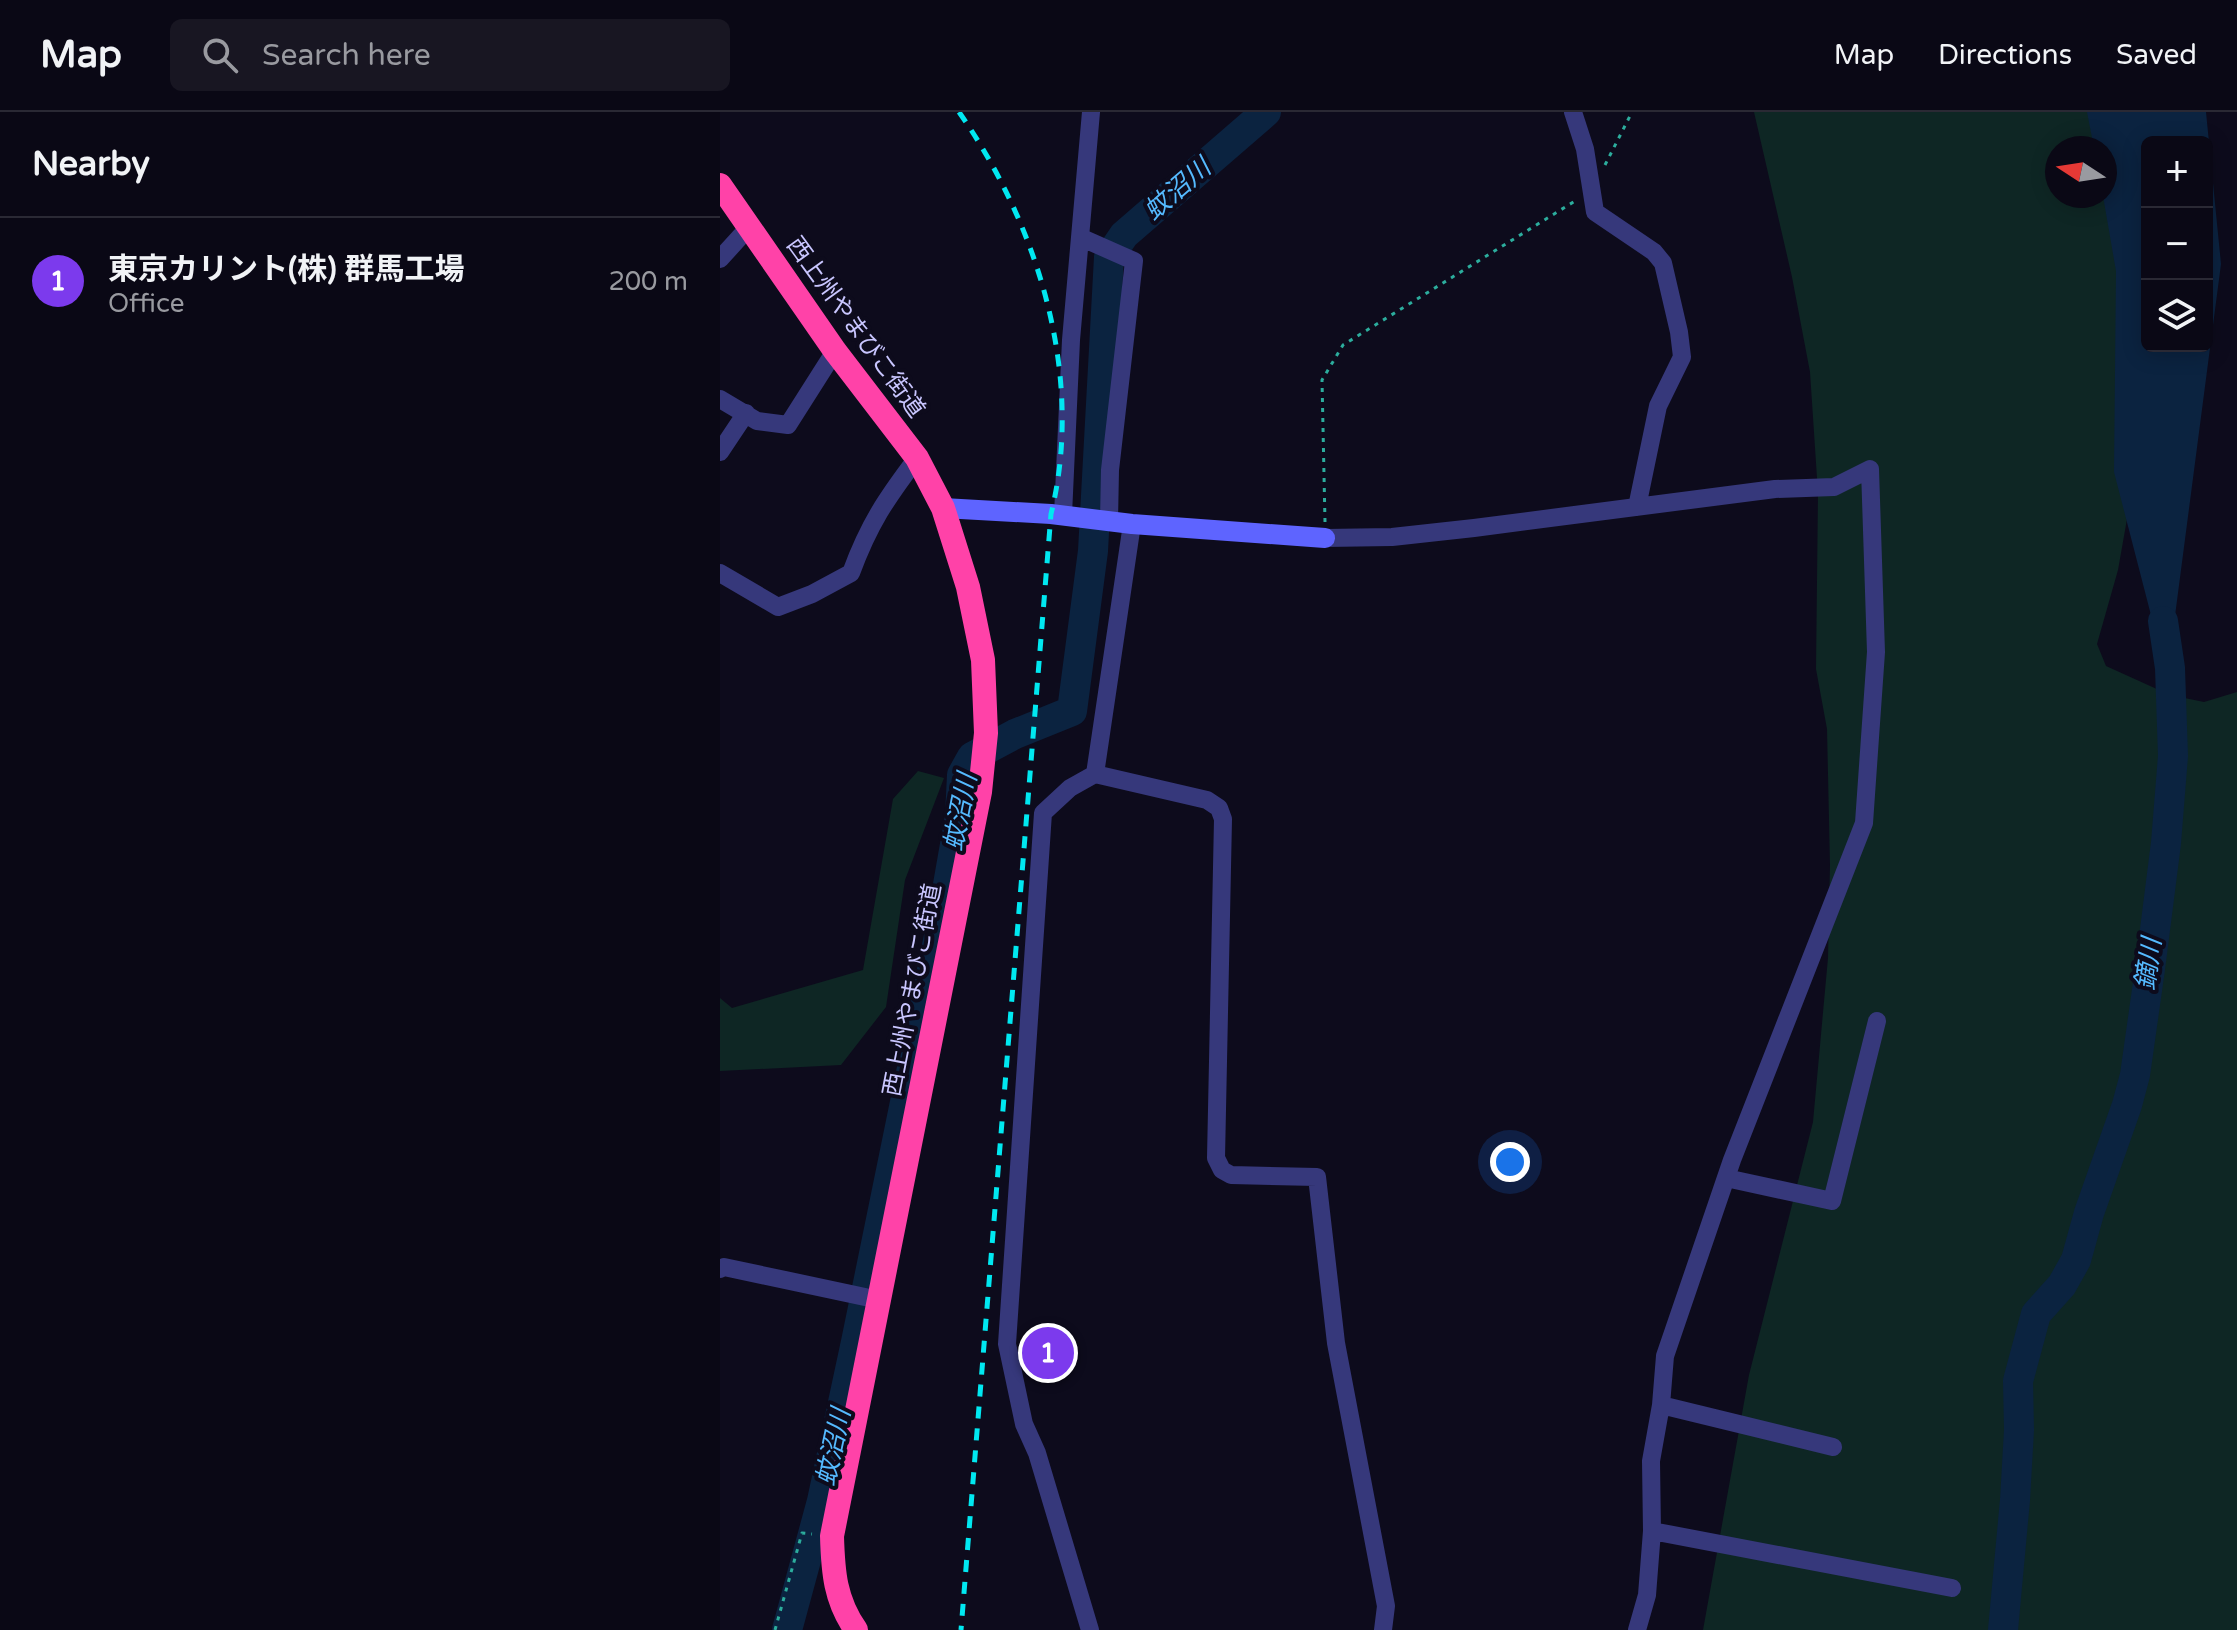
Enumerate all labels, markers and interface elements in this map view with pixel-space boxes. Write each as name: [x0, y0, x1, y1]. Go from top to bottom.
search box: [170, 19, 730, 91]
text: Map: [40, 32, 122, 78]
icon: search: [198, 33, 242, 77]
text: Search here: [262, 37, 431, 74]
text: Map: [1834, 38, 1894, 72]
text: Directions: [1938, 38, 2072, 72]
text: Saved: [2116, 38, 2197, 72]
north arrow: [2045, 136, 2117, 208]
map controls: [2141, 136, 2213, 352]
button: +: [2141, 136, 2213, 208]
text: Nearby: [32, 144, 150, 185]
water label: 蚊沼川: [1138, 150, 1219, 227]
button: −: [2141, 208, 2213, 280]
street label: 西上州やまびこ街道: [780, 231, 931, 423]
text: 東京カリント(株) 群馬工場: [108, 251, 465, 288]
text: 1: [50, 266, 66, 297]
text: 200 m: [608, 266, 688, 297]
button: layers: [2141, 280, 2213, 352]
text: Office: [108, 288, 184, 319]
water label: 蚊沼川: [938, 768, 984, 853]
street label: 西上州やまびこ街道: [878, 881, 947, 1099]
water label: 鏑川: [2130, 933, 2168, 992]
your location: [1490, 1142, 1530, 1182]
pin: 1: [1022, 1323, 1074, 1383]
water label: 蚊沼川: [810, 1403, 857, 1488]

